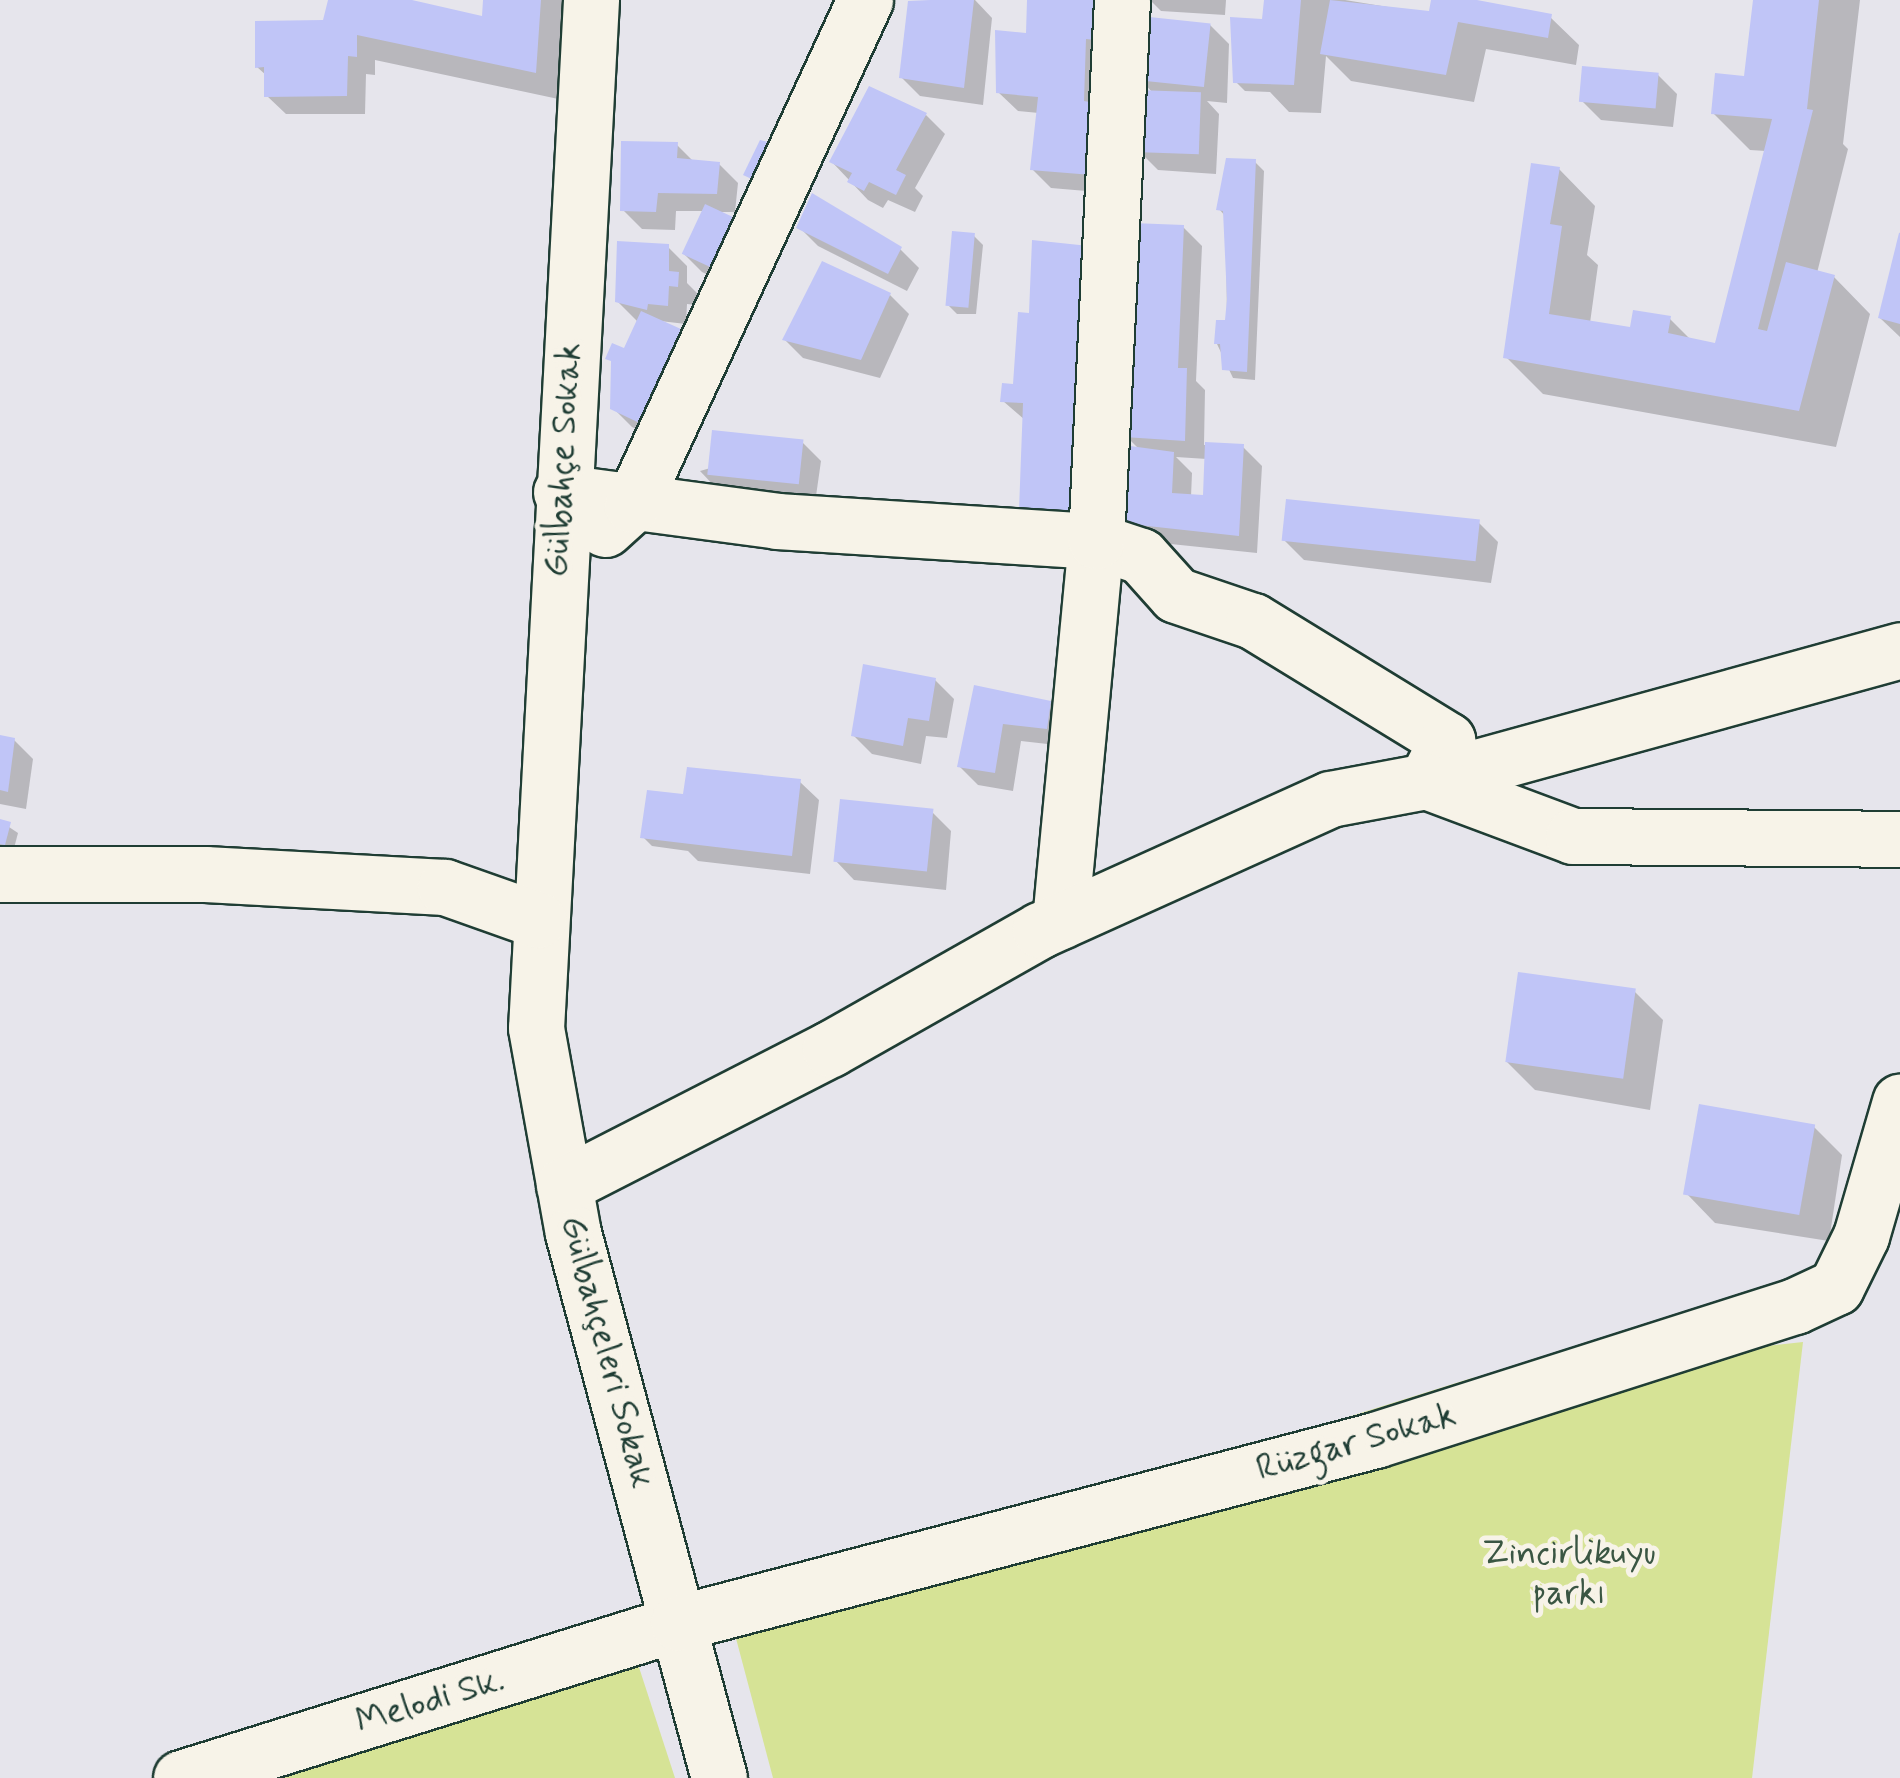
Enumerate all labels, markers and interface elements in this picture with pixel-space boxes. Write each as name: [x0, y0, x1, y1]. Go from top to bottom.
street label: Gülbahçe Sokak: [536, 343, 590, 577]
street label: Gülbahçeleri Sokak: [551, 1212, 663, 1492]
street label: Rüzgar Sokak: [1253, 1394, 1459, 1490]
park label: Zincirlikuyu parkı: [1482, 1532, 1656, 1614]
street label: Melodi Sk.: [351, 1659, 509, 1743]

